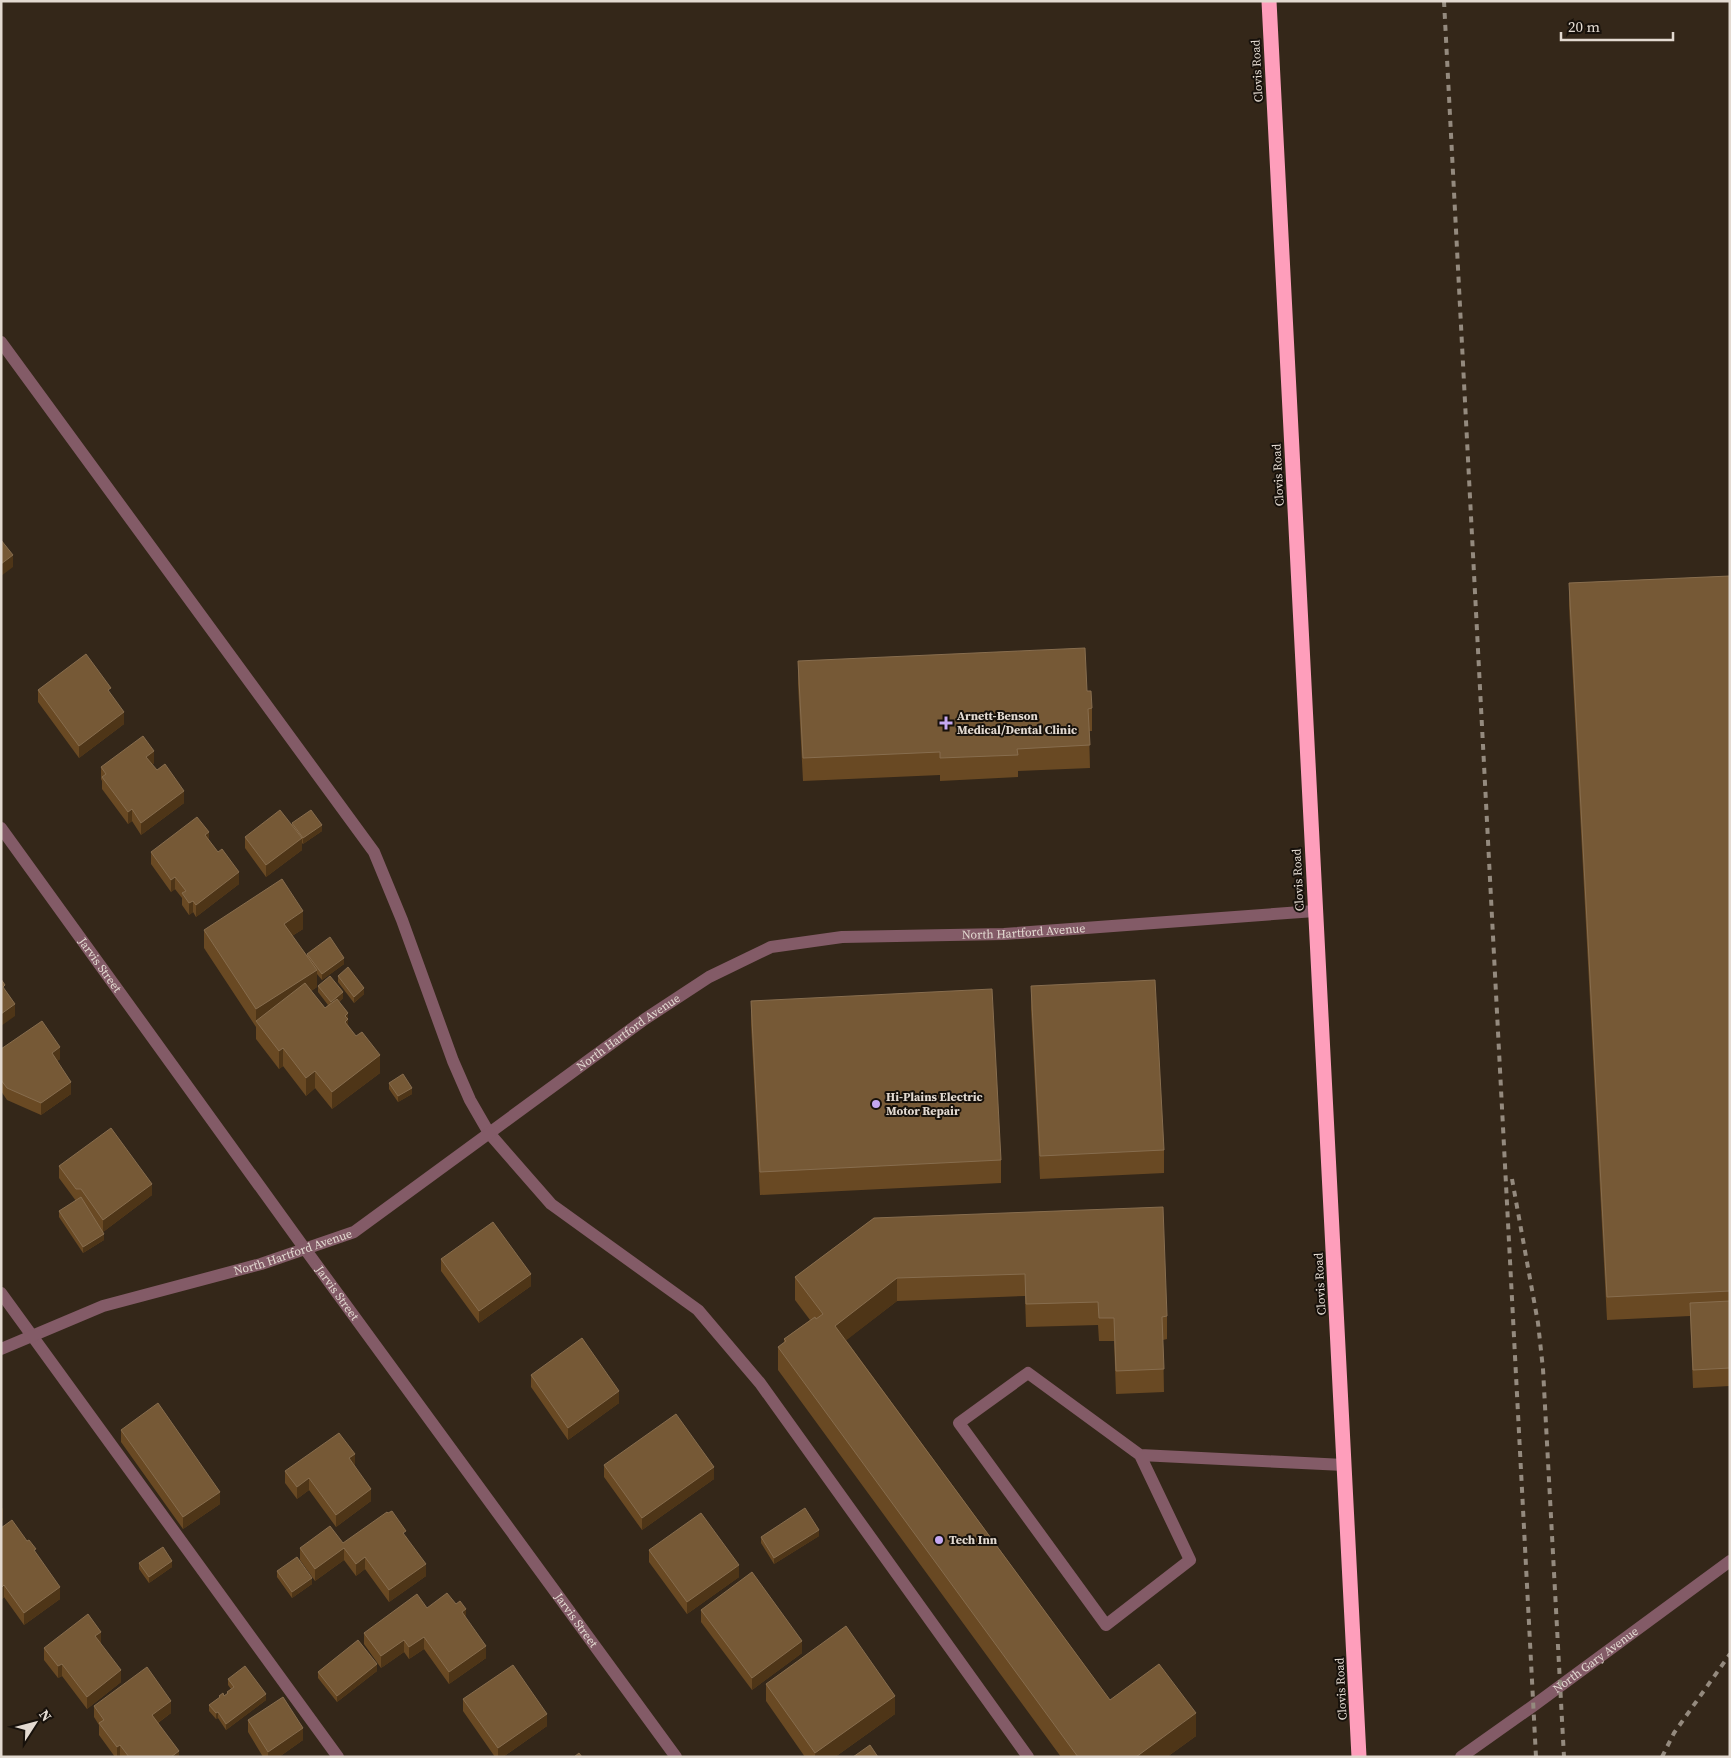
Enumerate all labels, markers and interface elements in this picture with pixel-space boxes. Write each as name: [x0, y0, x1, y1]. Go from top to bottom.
scale bar: [1561, 10, 1674, 42]
text: 20 m: [1568, 16, 1600, 37]
street label: Clovis Road: [1247, 39, 1267, 103]
street label: Clovis Road: [1268, 443, 1288, 507]
place label: Arnett-Benson Medical/Dental Clinic: [957, 708, 1077, 738]
marker: Arnett-Benson Medical/Dental Clinic: [939, 716, 953, 730]
street label: Clovis Road: [1288, 848, 1308, 912]
street label: North Hartford Avenue: [962, 920, 1086, 943]
street label: Jarvis Street: [74, 934, 125, 996]
street label: North Hartford Avenue: [573, 990, 683, 1074]
place label: Hi-Plains Electric Motor Repair: [886, 1089, 983, 1119]
marker: Hi-Plains Electric Motor Repair: [870, 1098, 882, 1110]
street label: North Hartford Avenue: [232, 1225, 354, 1279]
street label: Clovis Road: [1310, 1252, 1330, 1316]
street label: Jarvis Street: [311, 1262, 363, 1324]
place label: Tech Inn: [949, 1532, 998, 1548]
marker: Tech Inn: [933, 1534, 945, 1546]
street label: Jarvis Street: [550, 1589, 602, 1651]
street label: North Gary Avenue: [1550, 1623, 1642, 1697]
street label: Clovis Road: [1331, 1657, 1351, 1721]
north arrow: [10, 1698, 60, 1748]
text: N: [34, 1705, 57, 1725]

